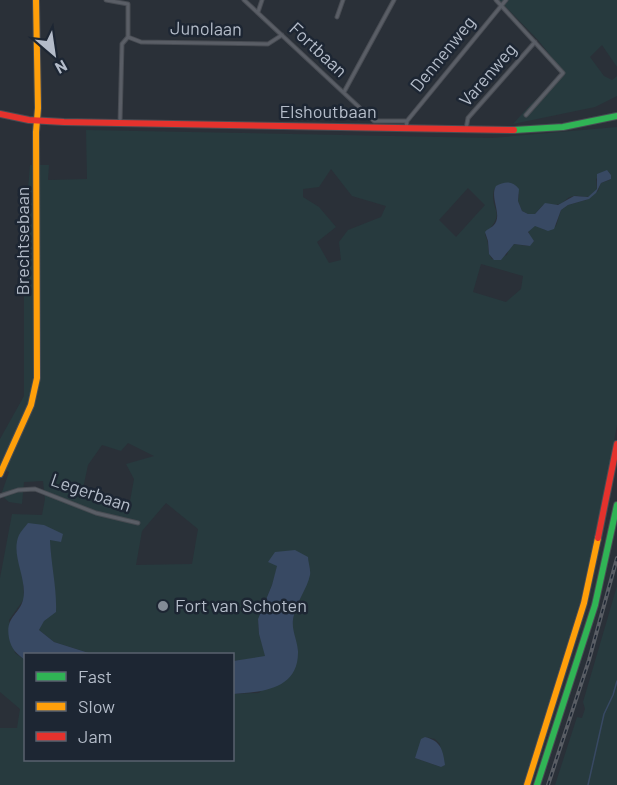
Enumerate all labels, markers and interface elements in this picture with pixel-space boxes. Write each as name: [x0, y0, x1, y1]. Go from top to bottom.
street label: Dennenweg: [405, 11, 479, 96]
street label: Junolaan: [170, 16, 242, 40]
street label: Fortbaan: [285, 17, 352, 81]
north arrow: [24, 24, 84, 84]
street label: Varenweg: [454, 38, 521, 110]
text: N: [52, 57, 71, 78]
street label: Elshoutbaan: [279, 100, 377, 122]
street label: Brechtsebaan: [11, 186, 33, 296]
street label: Legerbaan: [48, 468, 134, 516]
place label: Fort van Schoten: [175, 594, 307, 616]
marker: Fort van Schoten: [156, 599, 170, 613]
legend: [24, 653, 234, 761]
text: Fast: [78, 665, 112, 687]
text: Slow: [78, 695, 115, 717]
text: Jam: [78, 725, 112, 747]

